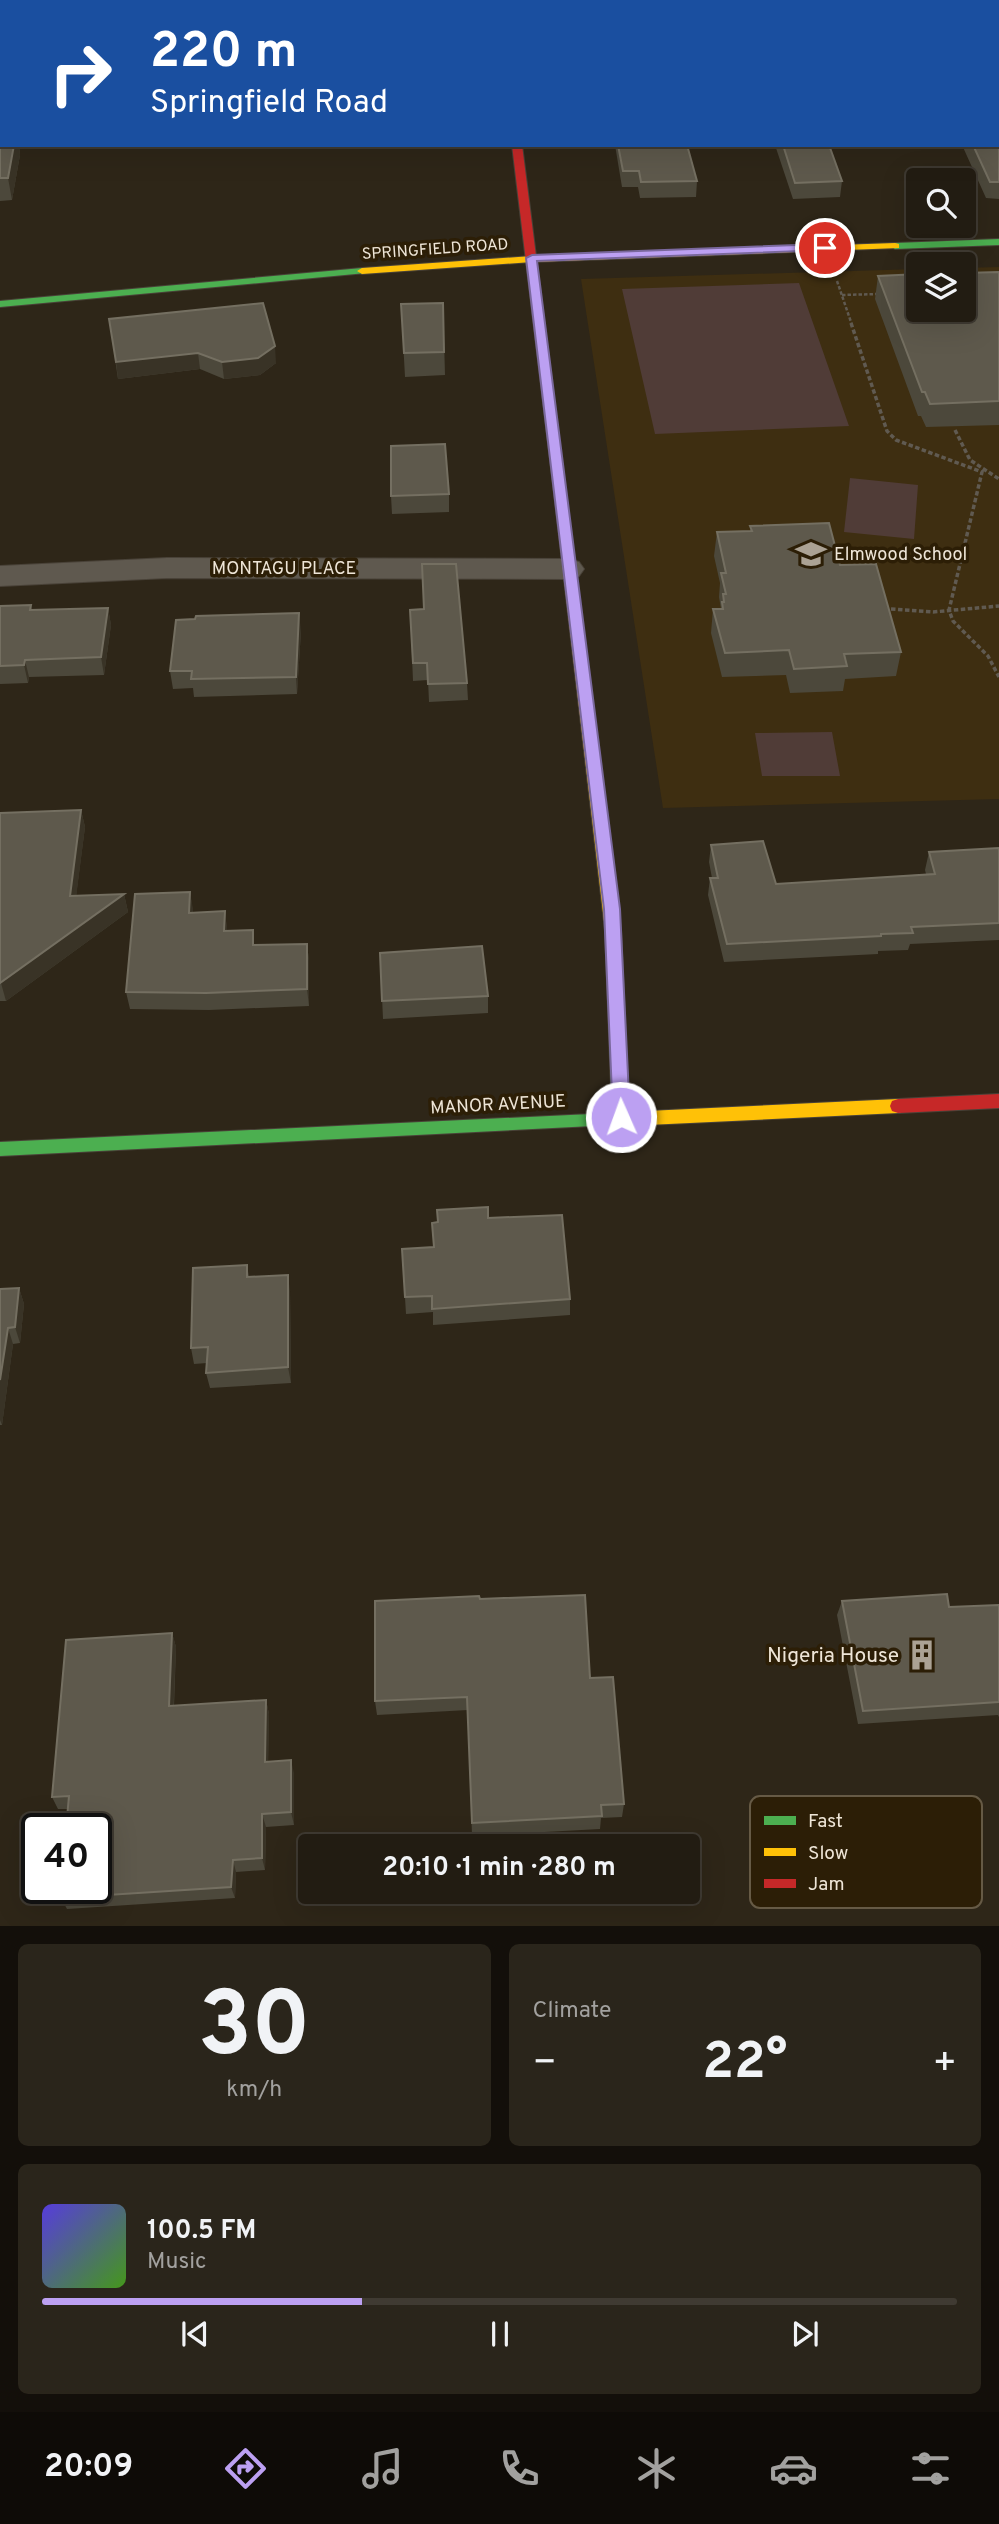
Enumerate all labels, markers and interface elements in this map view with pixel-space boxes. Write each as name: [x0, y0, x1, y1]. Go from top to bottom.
text: 220 m: [150, 23, 297, 85]
icon: right: [35, 28, 126, 119]
text: Springfield Road: [150, 84, 388, 124]
map controls: [906, 168, 976, 322]
button: search: [906, 168, 976, 238]
pin: [795, 218, 855, 278]
icon: arrive: [806, 229, 844, 267]
street label: SPRINGFIELD ROAD: [361, 235, 509, 265]
button: layers: [906, 252, 976, 322]
school or university icon: Elmwood School: [794, 537, 828, 571]
place label: Elmwood School: [834, 544, 967, 567]
street label: MONTAGU PLACE: [212, 558, 356, 581]
position arrow: [584, 1080, 658, 1154]
street label: MANOR AVENUE: [430, 1090, 566, 1121]
building icon: Nigeria House: [905, 1638, 939, 1672]
place label: Nigeria House: [767, 1643, 899, 1670]
legend: [750, 1796, 982, 1908]
text: Fast: [808, 1810, 843, 1834]
speed limit sign: 40: [21, 1813, 112, 1904]
text: Slow: [808, 1842, 848, 1866]
text: 20:10 · 1 min · 280 m: [382, 1852, 616, 1885]
text: Jam: [808, 1873, 845, 1897]
text: 30: [198, 1973, 311, 2088]
text: Climate: [533, 1997, 611, 2026]
text: 22°: [702, 2031, 787, 2097]
text: −: [533, 2040, 557, 2089]
text: +: [932, 2040, 957, 2089]
text: km/h: [226, 2076, 282, 2105]
text: 100.5 FM: [147, 2215, 256, 2248]
text: Music: [147, 2248, 207, 2277]
icon: previous: [176, 2315, 214, 2353]
icon: pause: [481, 2315, 519, 2353]
icon: next: [786, 2315, 824, 2353]
icon: directions: [221, 2444, 270, 2493]
icon: music: [358, 2444, 407, 2493]
icon: phone: [495, 2444, 544, 2493]
icon: climate: [632, 2444, 681, 2493]
icon: car: [769, 2444, 818, 2493]
icon: filters: [906, 2444, 955, 2493]
text: 20:09: [44, 2448, 133, 2488]

